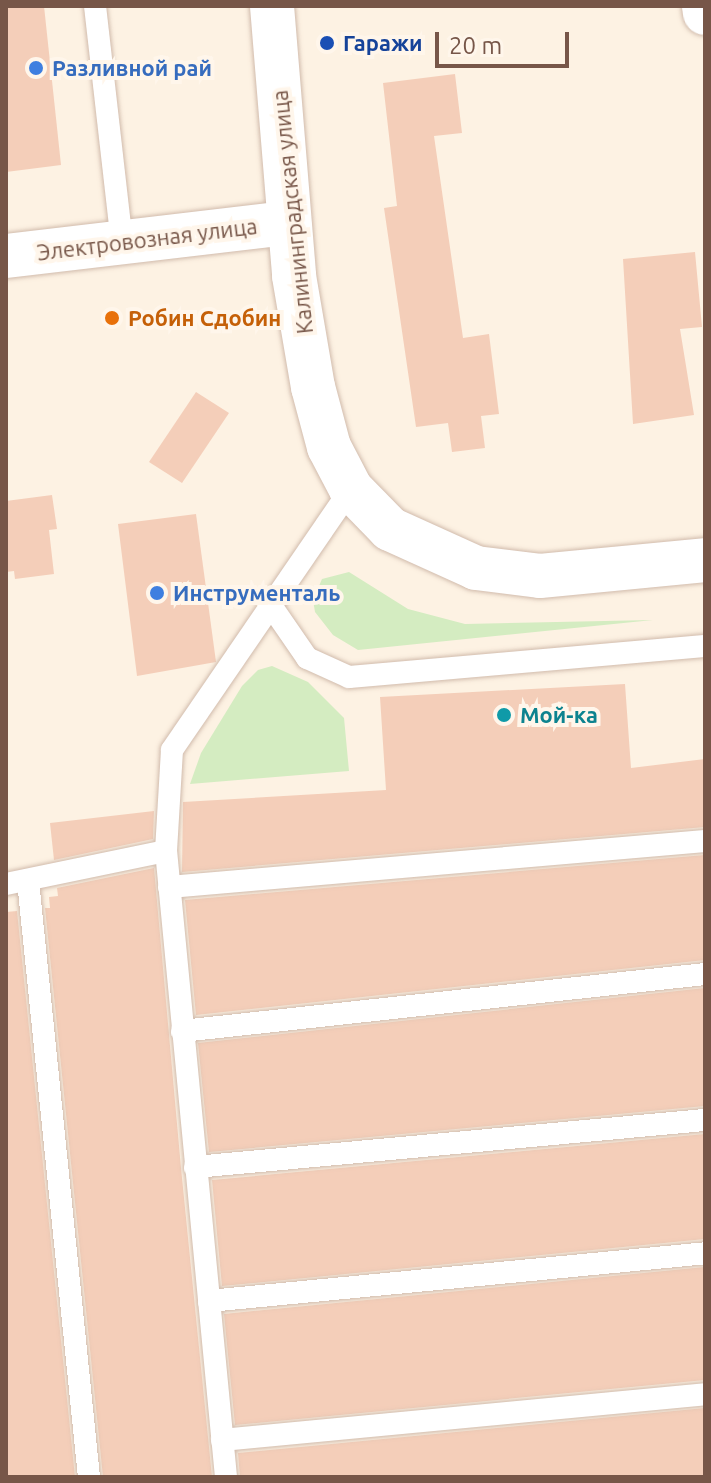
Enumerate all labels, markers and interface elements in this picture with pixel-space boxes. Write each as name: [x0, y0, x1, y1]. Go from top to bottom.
scale bar: [439, 16, 573, 66]
place label: Гаражи: [343, 30, 422, 56]
text: 20 m: [449, 32, 502, 59]
marker: Гаражи: [318, 34, 336, 52]
place label: Разливной рай: [52, 55, 212, 81]
marker: Разливной рай: [27, 59, 45, 77]
street label: Калининградская улица: [266, 89, 318, 335]
street label: Электровозная улица: [35, 212, 259, 266]
place label: Робин Сдобин: [128, 305, 281, 331]
marker: Робин Сдобин: [103, 309, 121, 327]
place label: Инструменталь: [173, 580, 340, 606]
marker: Инструменталь: [148, 584, 166, 602]
place label: Мой-ка: [520, 702, 598, 728]
marker: Мой-ка: [495, 706, 513, 724]

